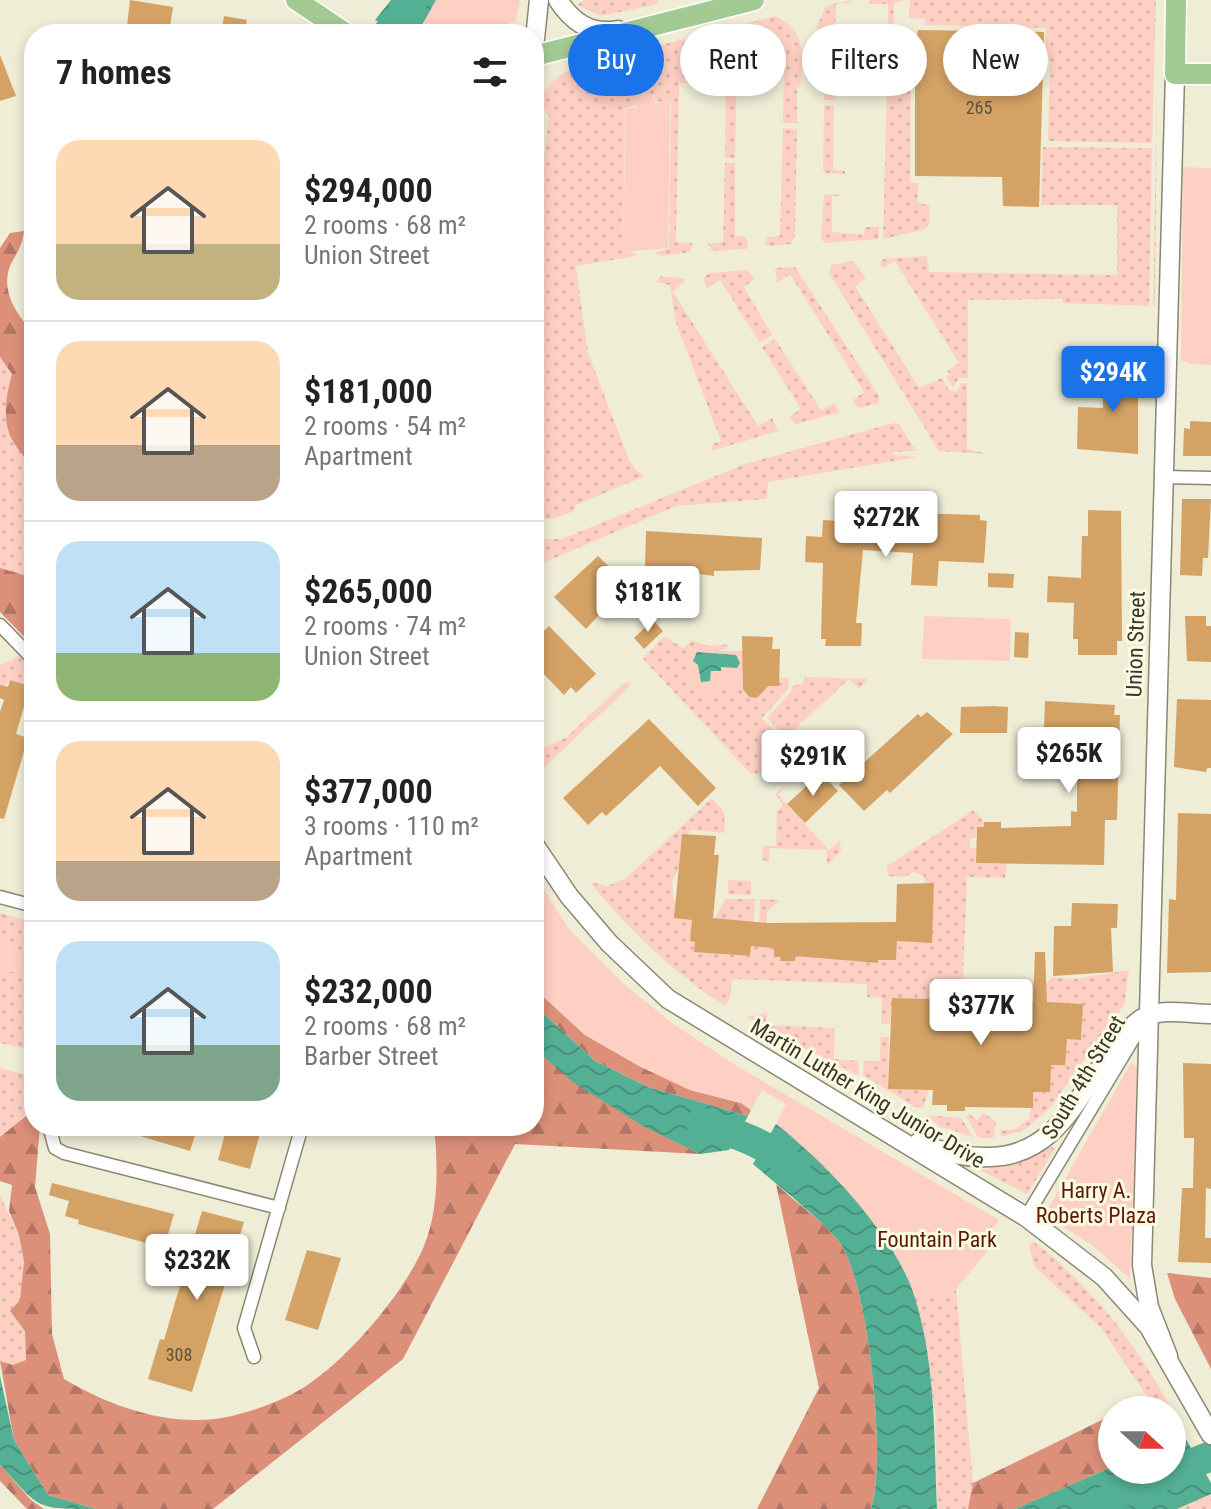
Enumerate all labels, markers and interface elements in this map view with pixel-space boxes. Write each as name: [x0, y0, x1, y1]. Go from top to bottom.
chip: Buy: [568, 24, 664, 96]
chip: Rent: [680, 24, 786, 96]
chip: Filters: [802, 24, 927, 96]
chip: New: [943, 24, 1048, 96]
icon: filters: [468, 50, 512, 94]
text: 7 homes: [56, 52, 172, 92]
house number: 265: [966, 97, 992, 118]
text: $294,000: [304, 170, 433, 210]
icon: home: [120, 172, 216, 268]
text: 2 rooms · 68 m²: [304, 210, 466, 240]
text: Union Street: [304, 240, 430, 270]
pin: $294K: [1057, 346, 1169, 414]
text: $294K: [1080, 357, 1146, 387]
text: $181,000: [304, 371, 433, 411]
icon: home: [120, 373, 216, 469]
text: 2 rooms · 54 m²: [304, 411, 466, 441]
text: Apartment: [304, 441, 413, 471]
pin: $272K: [830, 491, 942, 559]
text: $272K: [853, 502, 919, 532]
pin: $181K: [592, 566, 704, 634]
text: $265,000: [304, 571, 433, 611]
icon: home: [120, 573, 216, 669]
text: $181K: [615, 577, 681, 607]
street label: Union Street: [1121, 590, 1150, 698]
text: 2 rooms · 74 m²: [304, 611, 466, 641]
text: Union Street: [304, 641, 430, 671]
pin: $265K: [1013, 727, 1125, 795]
pin: $291K: [757, 730, 869, 798]
text: $265K: [1036, 738, 1102, 768]
text: $291K: [780, 741, 846, 771]
text: $377,000: [304, 771, 433, 811]
icon: home: [120, 773, 216, 869]
text: 3 rooms · 110 m²: [304, 811, 479, 841]
text: Apartment: [304, 841, 413, 871]
text: $232,000: [304, 971, 433, 1011]
icon: home: [120, 973, 216, 1069]
pin: $377K: [925, 979, 1037, 1047]
text: $377K: [948, 990, 1014, 1020]
text: 2 rooms · 68 m²: [304, 1011, 466, 1041]
street label: South 4th Street: [1037, 1011, 1130, 1144]
street label: Martin Luther King Junior Drive: [746, 1014, 989, 1173]
text: Barber Street: [304, 1041, 438, 1071]
park label: Harry A. Roberts Plaza: [1036, 1178, 1156, 1228]
park label: Fountain Park: [877, 1227, 997, 1252]
pin: $232K: [141, 1234, 253, 1302]
text: $232K: [164, 1245, 230, 1275]
house number: 308: [166, 1344, 192, 1365]
north arrow: [1098, 1396, 1186, 1484]
map controls: [1098, 1396, 1186, 1484]

